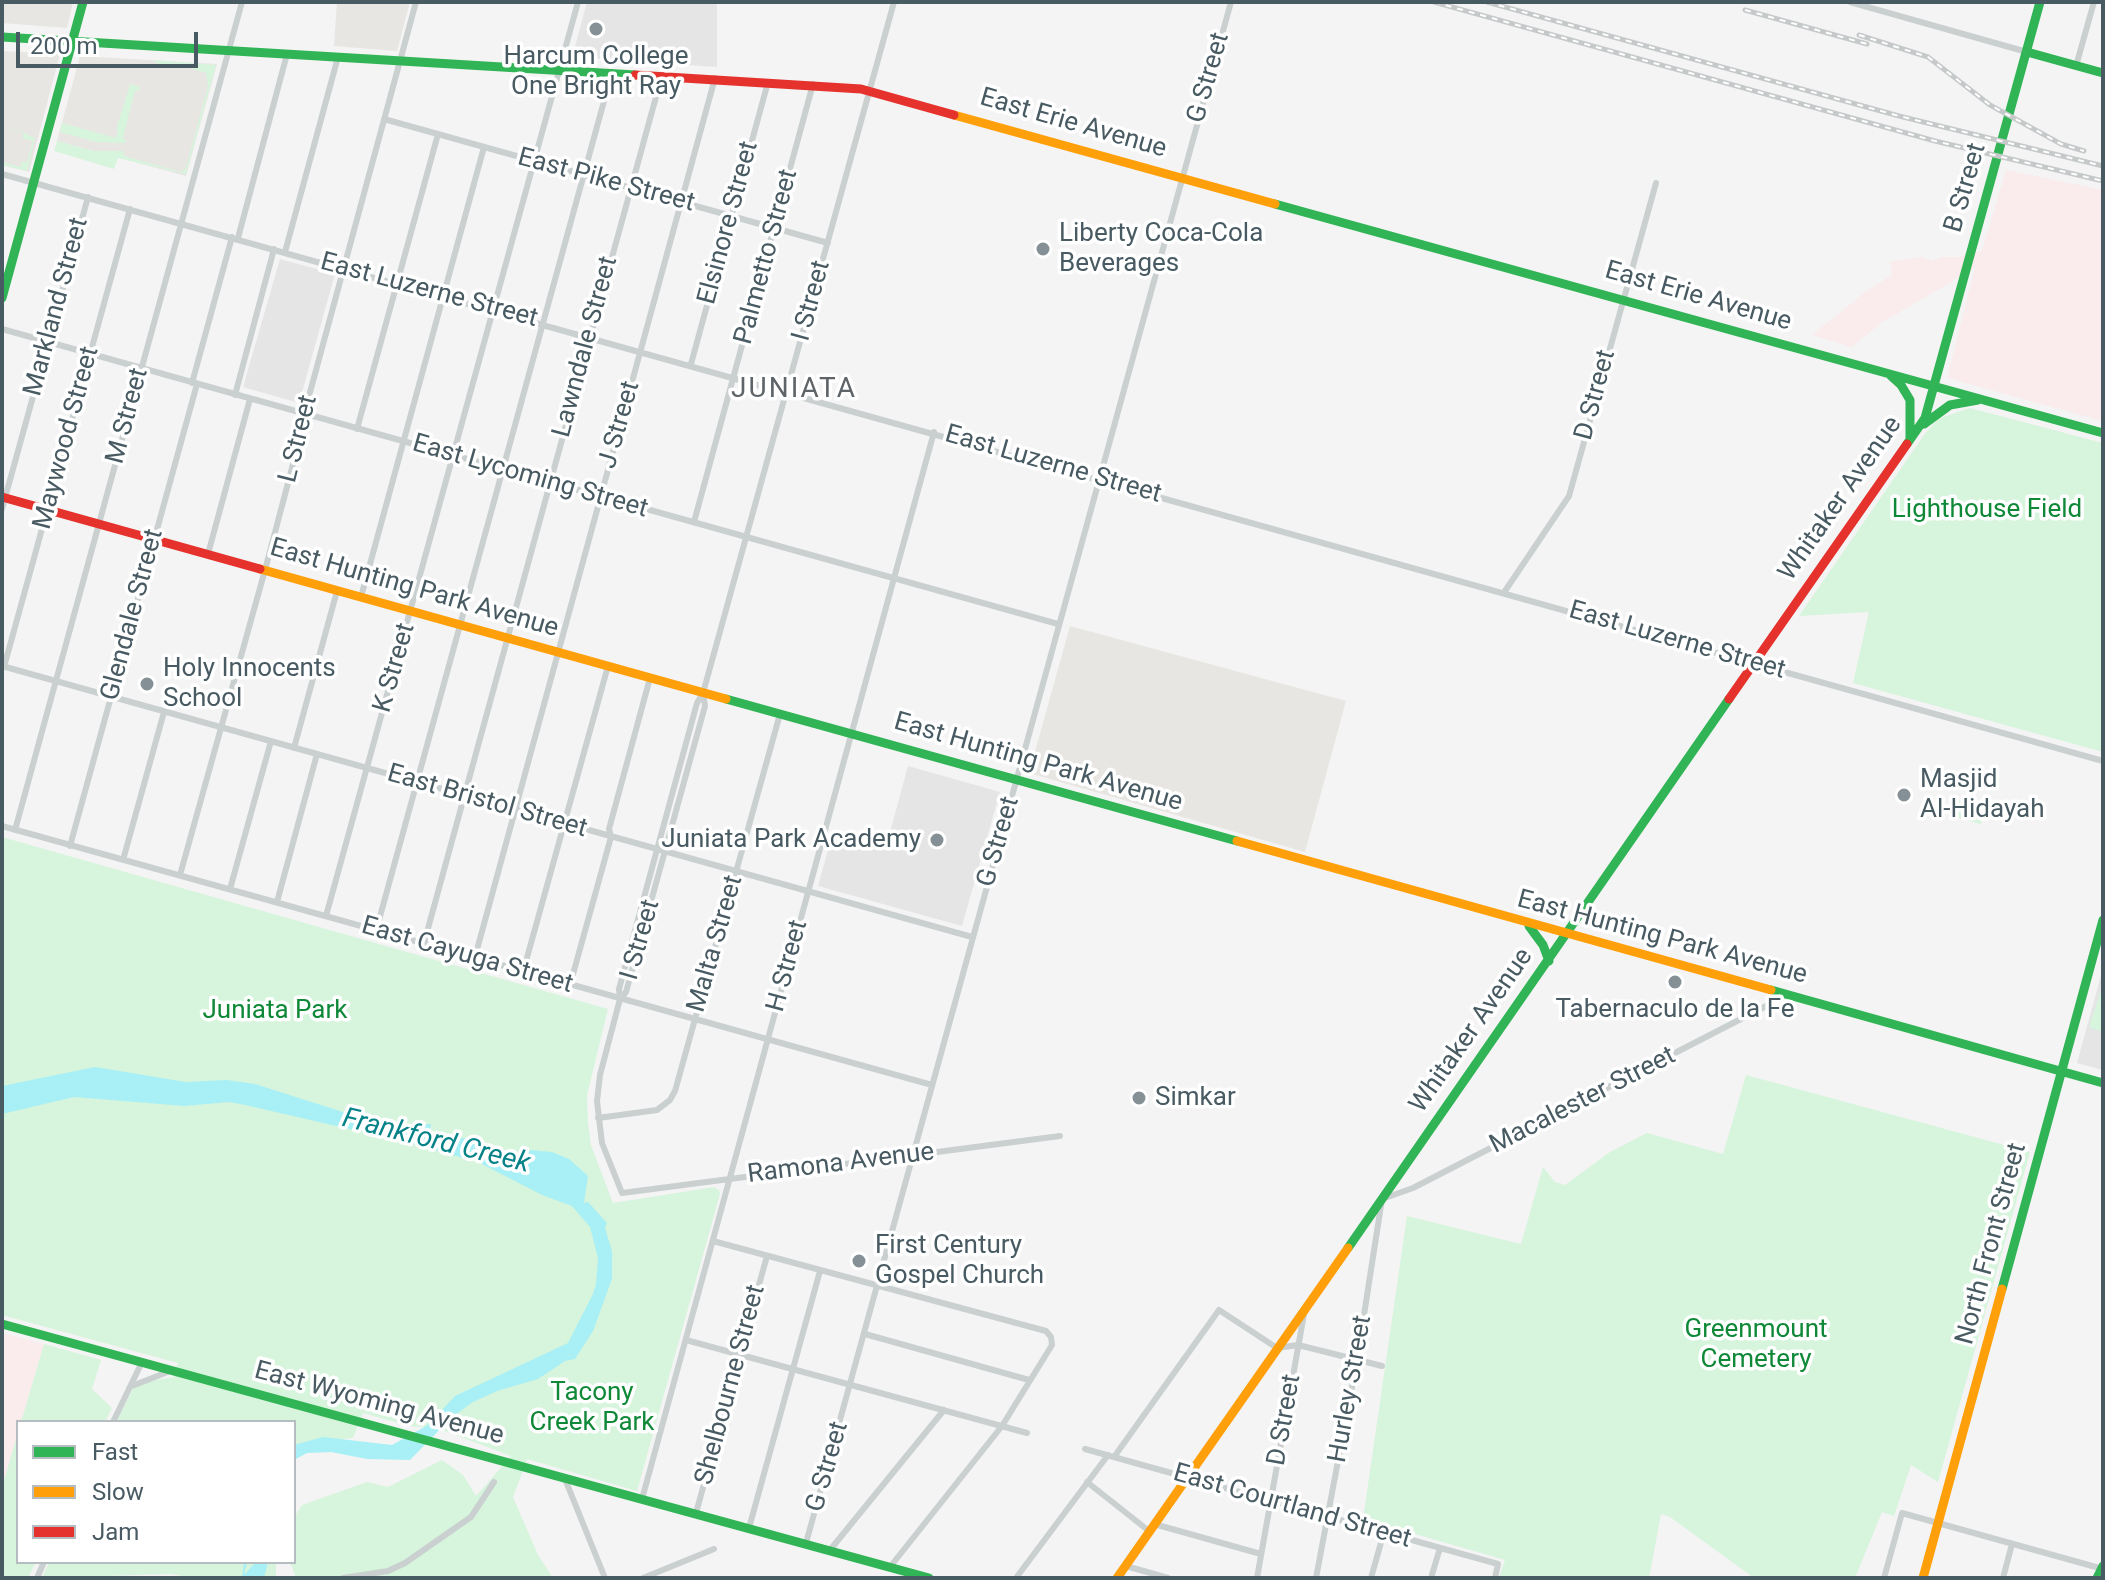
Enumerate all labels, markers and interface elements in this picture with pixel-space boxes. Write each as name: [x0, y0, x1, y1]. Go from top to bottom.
scale bar: [20, 16, 202, 66]
marker: Harcum College One Bright Ray: [587, 20, 605, 38]
street label: G Street: [1181, 29, 1237, 127]
text: 200 m: [30, 32, 97, 60]
place label: Harcum College One Bright Ray: [503, 41, 689, 102]
street label: East Erie Avenue: [976, 82, 1170, 166]
street label: Elsinore Street: [692, 138, 766, 308]
street label: B Street: [1938, 140, 1994, 236]
street label: East Pike Street: [514, 142, 698, 220]
street label: Palmetto Street: [729, 166, 805, 348]
street label: Markland Street: [18, 214, 96, 400]
place label: Liberty Coca-Cola Beverages: [1059, 218, 1263, 280]
marker: Liberty Coca-Cola Beverages: [1034, 240, 1052, 258]
street label: East Luzerne Street: [317, 247, 541, 335]
street label: Lawndale Street: [547, 253, 625, 441]
street label: East Erie Avenue: [1601, 255, 1795, 339]
street label: I Street: [786, 257, 838, 345]
street label: Maywood Street: [28, 343, 106, 533]
street label: D Street: [1569, 346, 1623, 444]
street label: M Street: [100, 365, 156, 467]
district label: JUNIATA: [731, 373, 857, 407]
street label: J Street: [593, 378, 647, 472]
street label: L Street: [273, 392, 325, 486]
street label: Whitaker Avenue: [1773, 411, 1909, 587]
street label: East Luzerne Street: [941, 419, 1165, 511]
street label: East Lycoming Street: [409, 428, 651, 526]
park label: Lighthouse Field: [1892, 494, 2082, 526]
street label: Glendale Street: [95, 526, 171, 704]
street label: East Hunting Park Avenue: [266, 533, 562, 645]
street label: East Luzerne Street: [1565, 595, 1789, 687]
street label: K Street: [367, 620, 423, 716]
place label: Holy Innocents School: [163, 653, 336, 714]
marker: Holy Innocents School: [138, 675, 156, 693]
street label: East Hunting Park Avenue: [890, 707, 1186, 819]
street label: East Bristol Street: [383, 759, 591, 845]
place label: Masjid Al-Hidayah: [1920, 764, 2045, 826]
marker: Masjid Al-Hidayah: [1895, 786, 1913, 804]
street label: G Street: [971, 793, 1027, 891]
place label: Juniata Park Academy: [661, 824, 921, 856]
marker: Juniata Park Academy: [928, 831, 946, 849]
street label: Malta Street: [682, 872, 750, 1016]
street label: East Hunting Park Avenue: [1514, 884, 1810, 992]
street label: I Street: [615, 896, 667, 984]
street label: East Cayuga Street: [358, 911, 576, 1001]
street label: H Street: [761, 917, 815, 1015]
street label: Whitaker Avenue: [1404, 943, 1540, 1119]
marker: Tabernaculo de la Fe: [1666, 973, 1684, 991]
place label: Tabernaculo de la Fe: [1555, 994, 1795, 1026]
park label: Juniata Park: [203, 995, 347, 1027]
street label: Macalester Street: [1485, 1041, 1681, 1161]
place label: Simkar: [1155, 1082, 1236, 1114]
marker: Simkar: [1130, 1089, 1148, 1107]
water label: Frankford Creek: [339, 1102, 533, 1182]
street label: Ramona Avenue: [746, 1137, 936, 1191]
street label: North Front Street: [1950, 1140, 2034, 1348]
place label: First Century Gospel Church: [875, 1230, 1044, 1292]
marker: First Century Gospel Church: [850, 1252, 868, 1270]
street label: Shelbourne Street: [689, 1282, 773, 1488]
street label: Hurley Street: [1323, 1313, 1379, 1465]
park label: Greenmount Cemetery: [1684, 1314, 1828, 1376]
street label: East Wyoming Avenue: [251, 1356, 507, 1452]
street label: D Street: [1262, 1372, 1308, 1468]
park label: Tacony Creek Park: [529, 1377, 655, 1438]
street label: G Street: [800, 1418, 856, 1516]
legend: [16, 1420, 296, 1564]
text: Fast: [92, 1438, 138, 1466]
street label: East Courtland Street: [1170, 1458, 1414, 1556]
text: Slow: [92, 1478, 144, 1506]
text: Jam: [92, 1518, 139, 1546]

